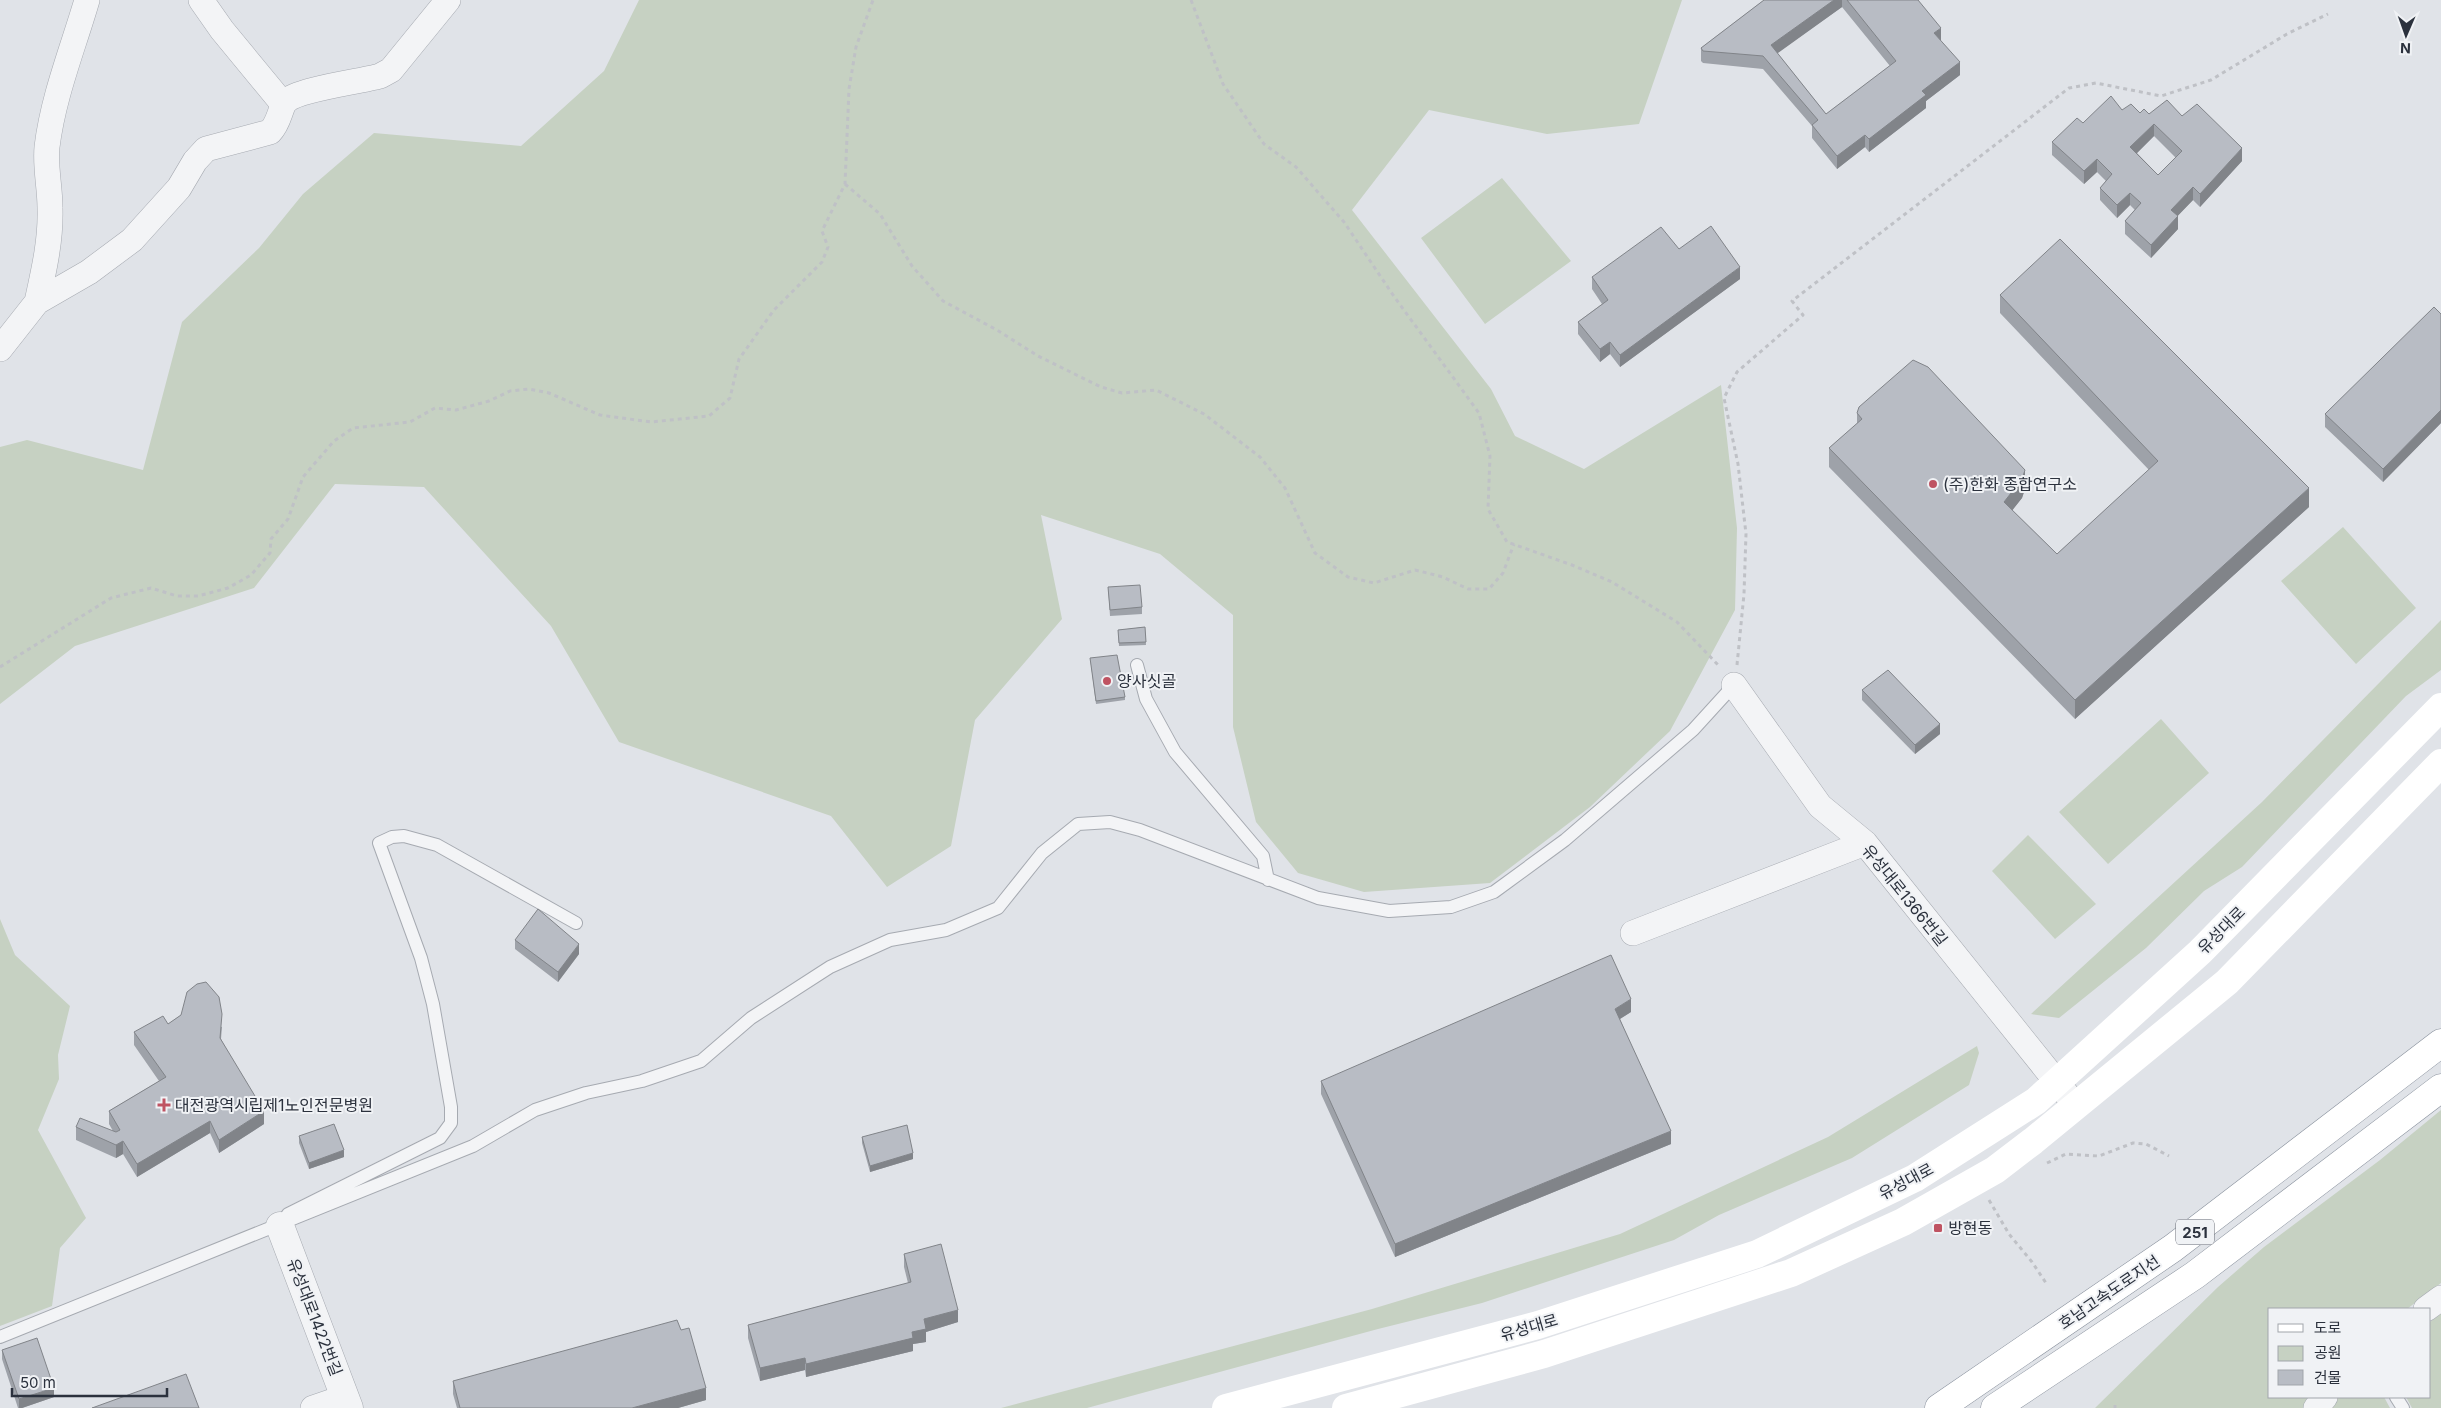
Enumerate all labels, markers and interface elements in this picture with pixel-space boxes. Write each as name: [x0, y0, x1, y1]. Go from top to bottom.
north arrow: [2381, 10, 2431, 60]
text: N: [2400, 40, 2411, 57]
place label: (주)한화 종합연구소: [1943, 474, 2077, 494]
marker: (주)한화 종합연구소: [1927, 478, 1939, 490]
place label: 양사싯골: [1117, 671, 1176, 691]
marker: 양사싯골: [1101, 675, 1113, 687]
street label: 유성대로1366번길: [1858, 840, 1952, 950]
street label: 유성대로: [2193, 902, 2249, 958]
place label: 대전광역시립제1노인전문병원: [175, 1095, 373, 1115]
marker: 대전광역시립제1노인전문병원: [157, 1098, 171, 1112]
street label: 유성대로: [1875, 1158, 1937, 1204]
place label: 방현동: [1948, 1218, 1992, 1238]
road number: 251: [2176, 1220, 2214, 1244]
marker: 방현동: [1932, 1222, 1944, 1234]
street label: 호남고속도로지선: [2055, 1251, 2163, 1333]
street label: 유성대로1422번길: [283, 1255, 347, 1379]
legend: [2268, 1308, 2431, 1398]
street label: 유성대로: [1498, 1309, 1560, 1345]
text: 도로: [2314, 1318, 2342, 1337]
text: 공원: [2314, 1343, 2342, 1362]
scale bar: [12, 1366, 168, 1398]
text: 건물: [2314, 1368, 2342, 1387]
text: 50 m: [20, 1373, 56, 1392]

